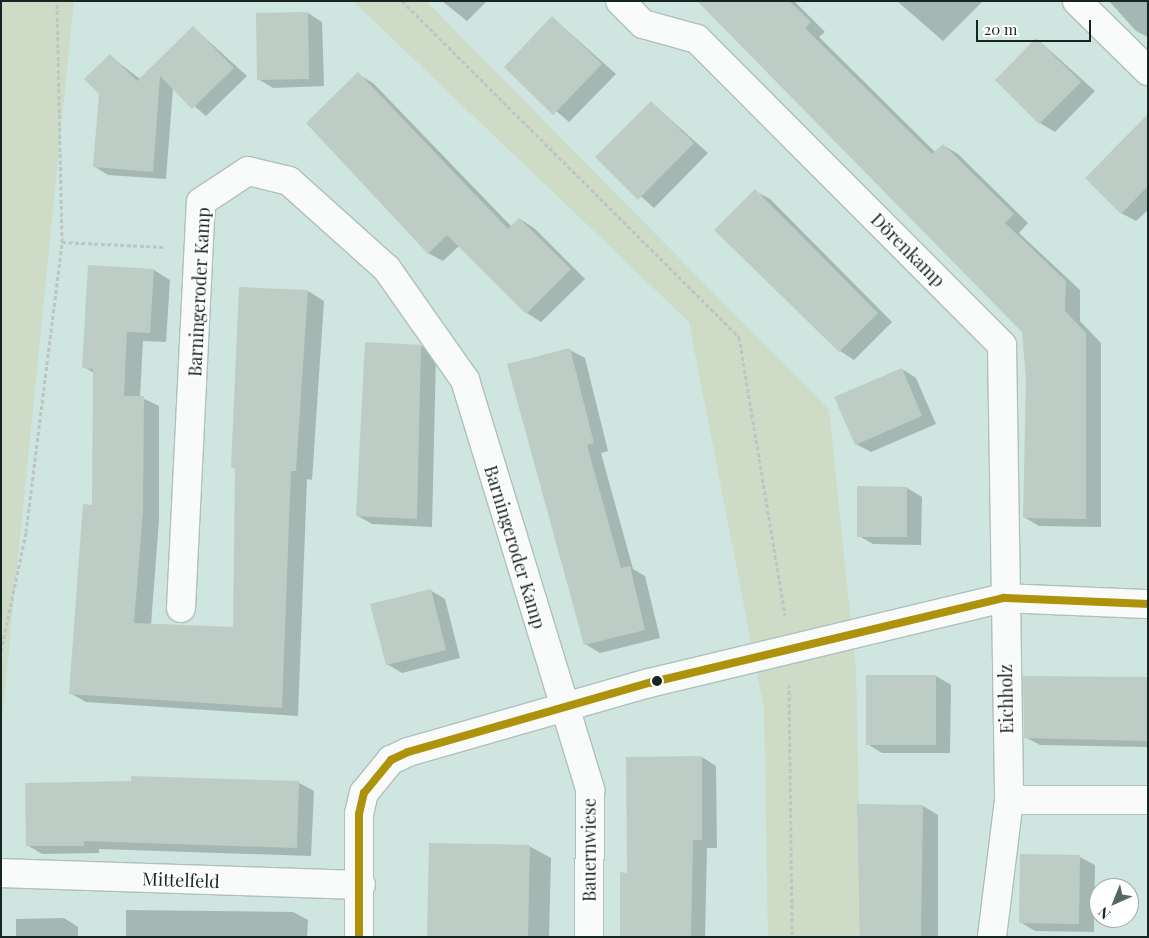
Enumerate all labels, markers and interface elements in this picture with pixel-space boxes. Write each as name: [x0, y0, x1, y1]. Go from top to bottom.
scale bar: [979, 10, 1094, 42]
text: 20 m: [984, 19, 1017, 39]
street label: Barningeroder Kamp: [184, 207, 214, 377]
street label: Dörenkamp: [867, 209, 949, 291]
street label: Barningeroder Kamp: [480, 463, 550, 631]
street label: Eichholz: [995, 664, 1017, 734]
unlabelled marker: [652, 676, 662, 686]
street label: Bauernwiese: [578, 798, 600, 902]
street label: Mittelfeld: [142, 868, 220, 892]
north arrow: [1089, 878, 1139, 928]
text: N: [1094, 903, 1114, 924]

